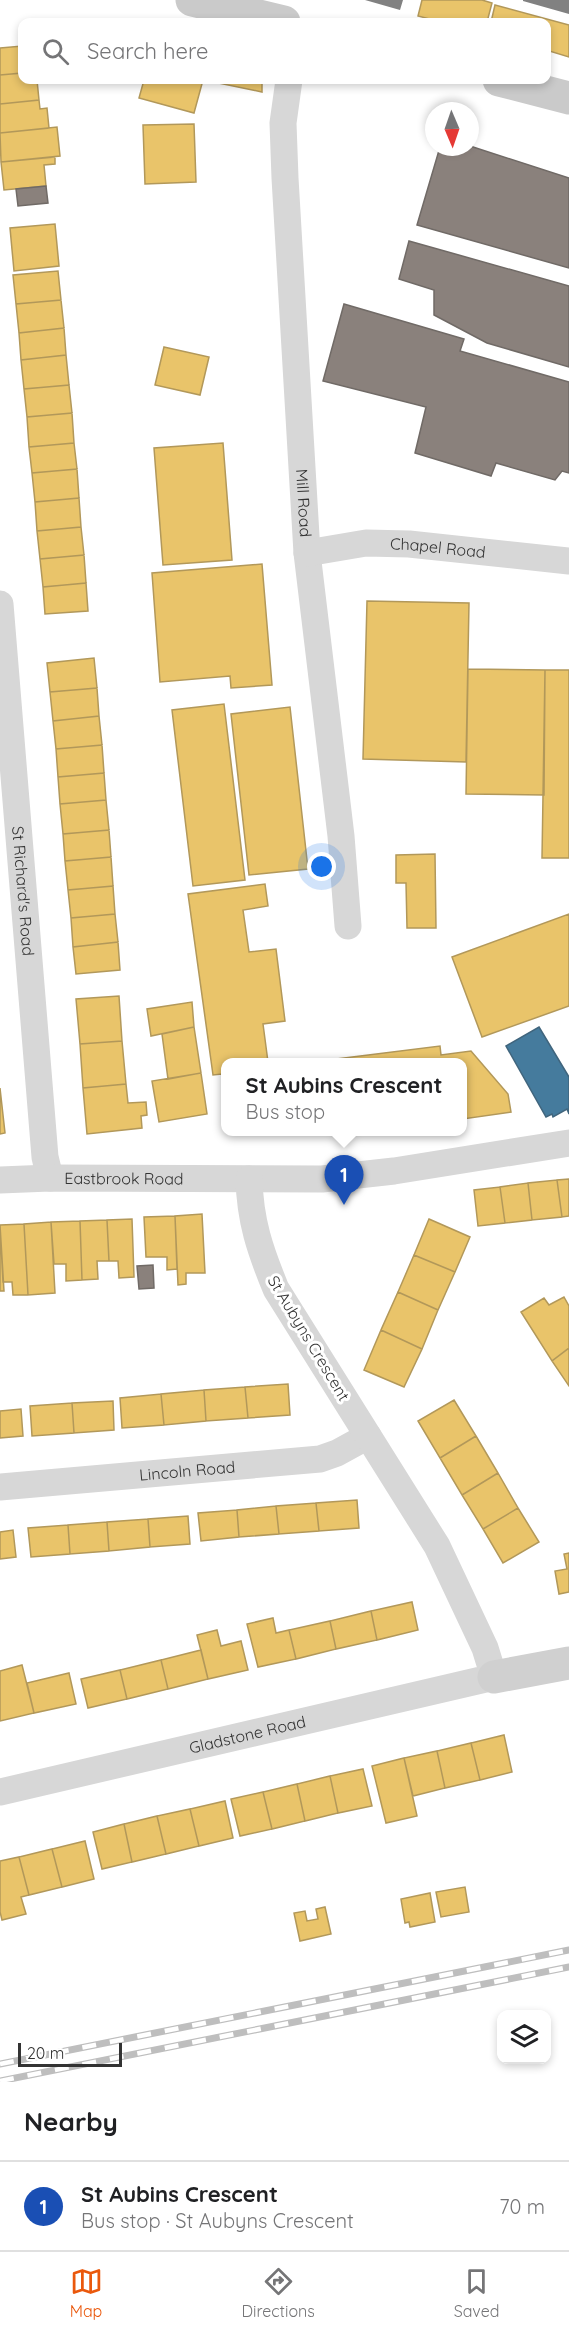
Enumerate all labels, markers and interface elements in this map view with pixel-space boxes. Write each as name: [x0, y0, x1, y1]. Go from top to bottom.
search box: [18, 18, 551, 84]
icon: search: [39, 35, 72, 68]
text: Search here: [87, 37, 208, 65]
north arrow: [425, 102, 479, 156]
street label: Mill Road: [292, 468, 316, 538]
street label: Chapel Road: [390, 534, 487, 562]
street label: St Richard's Road: [8, 825, 39, 957]
your location: [307, 852, 336, 881]
popup: [221, 1058, 467, 1136]
text: St Aubins Crescent: [246, 1071, 442, 1099]
text: Bus stop: [246, 1099, 325, 1124]
pin: 1: [324, 1156, 364, 1205]
street label: Eastbrook Road: [64, 1168, 184, 1188]
street label: St Aubyns Crescent: [264, 1272, 354, 1404]
street label: Lincoln Road: [138, 1456, 236, 1485]
street label: Gladstone Road: [187, 1711, 308, 1758]
map controls: [497, 2010, 551, 2064]
button: layers: [497, 2010, 551, 2064]
scale bar: [18, 2040, 122, 2068]
text: 20 m: [27, 2043, 64, 2063]
text: Nearby: [24, 2105, 118, 2138]
text: St Aubins Crescent: [81, 2180, 278, 2208]
text: 1: [40, 2194, 47, 2219]
text: 70 m: [499, 2194, 545, 2219]
text: Bus stop · St Aubyns Crescent: [81, 2208, 354, 2233]
tab: Map: [70, 2265, 103, 2321]
tab: Directions: [242, 2265, 315, 2321]
tab: Saved: [454, 2265, 499, 2321]

